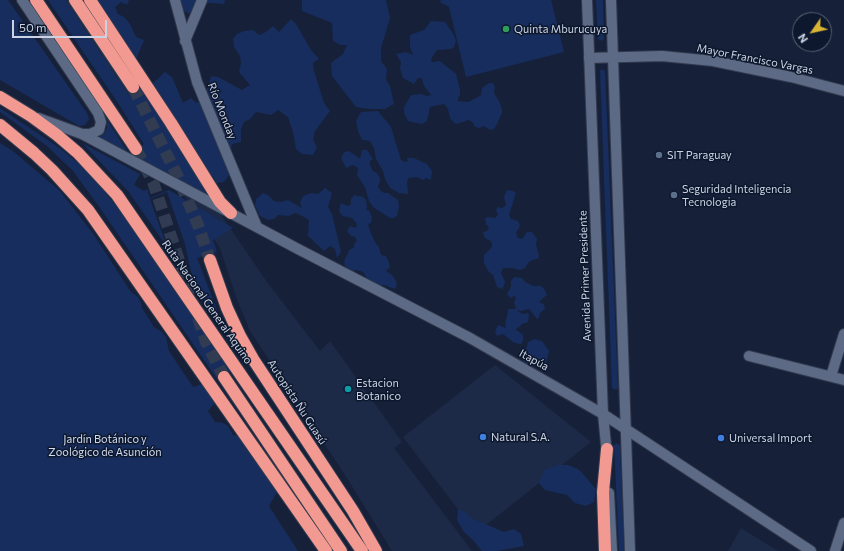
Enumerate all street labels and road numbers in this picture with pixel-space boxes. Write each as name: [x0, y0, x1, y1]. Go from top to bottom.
street label: Mayor Francisco Vargas: [696, 41, 814, 77]
street label: Río Monday: [205, 81, 239, 141]
street label: Avenida Primer Presidente: [576, 210, 594, 342]
street label: Ruta Nacional General Aquino: [159, 238, 255, 366]
street label: Itapúa: [517, 347, 551, 373]
street label: Autopista Ñu Guasú: [265, 357, 329, 447]

